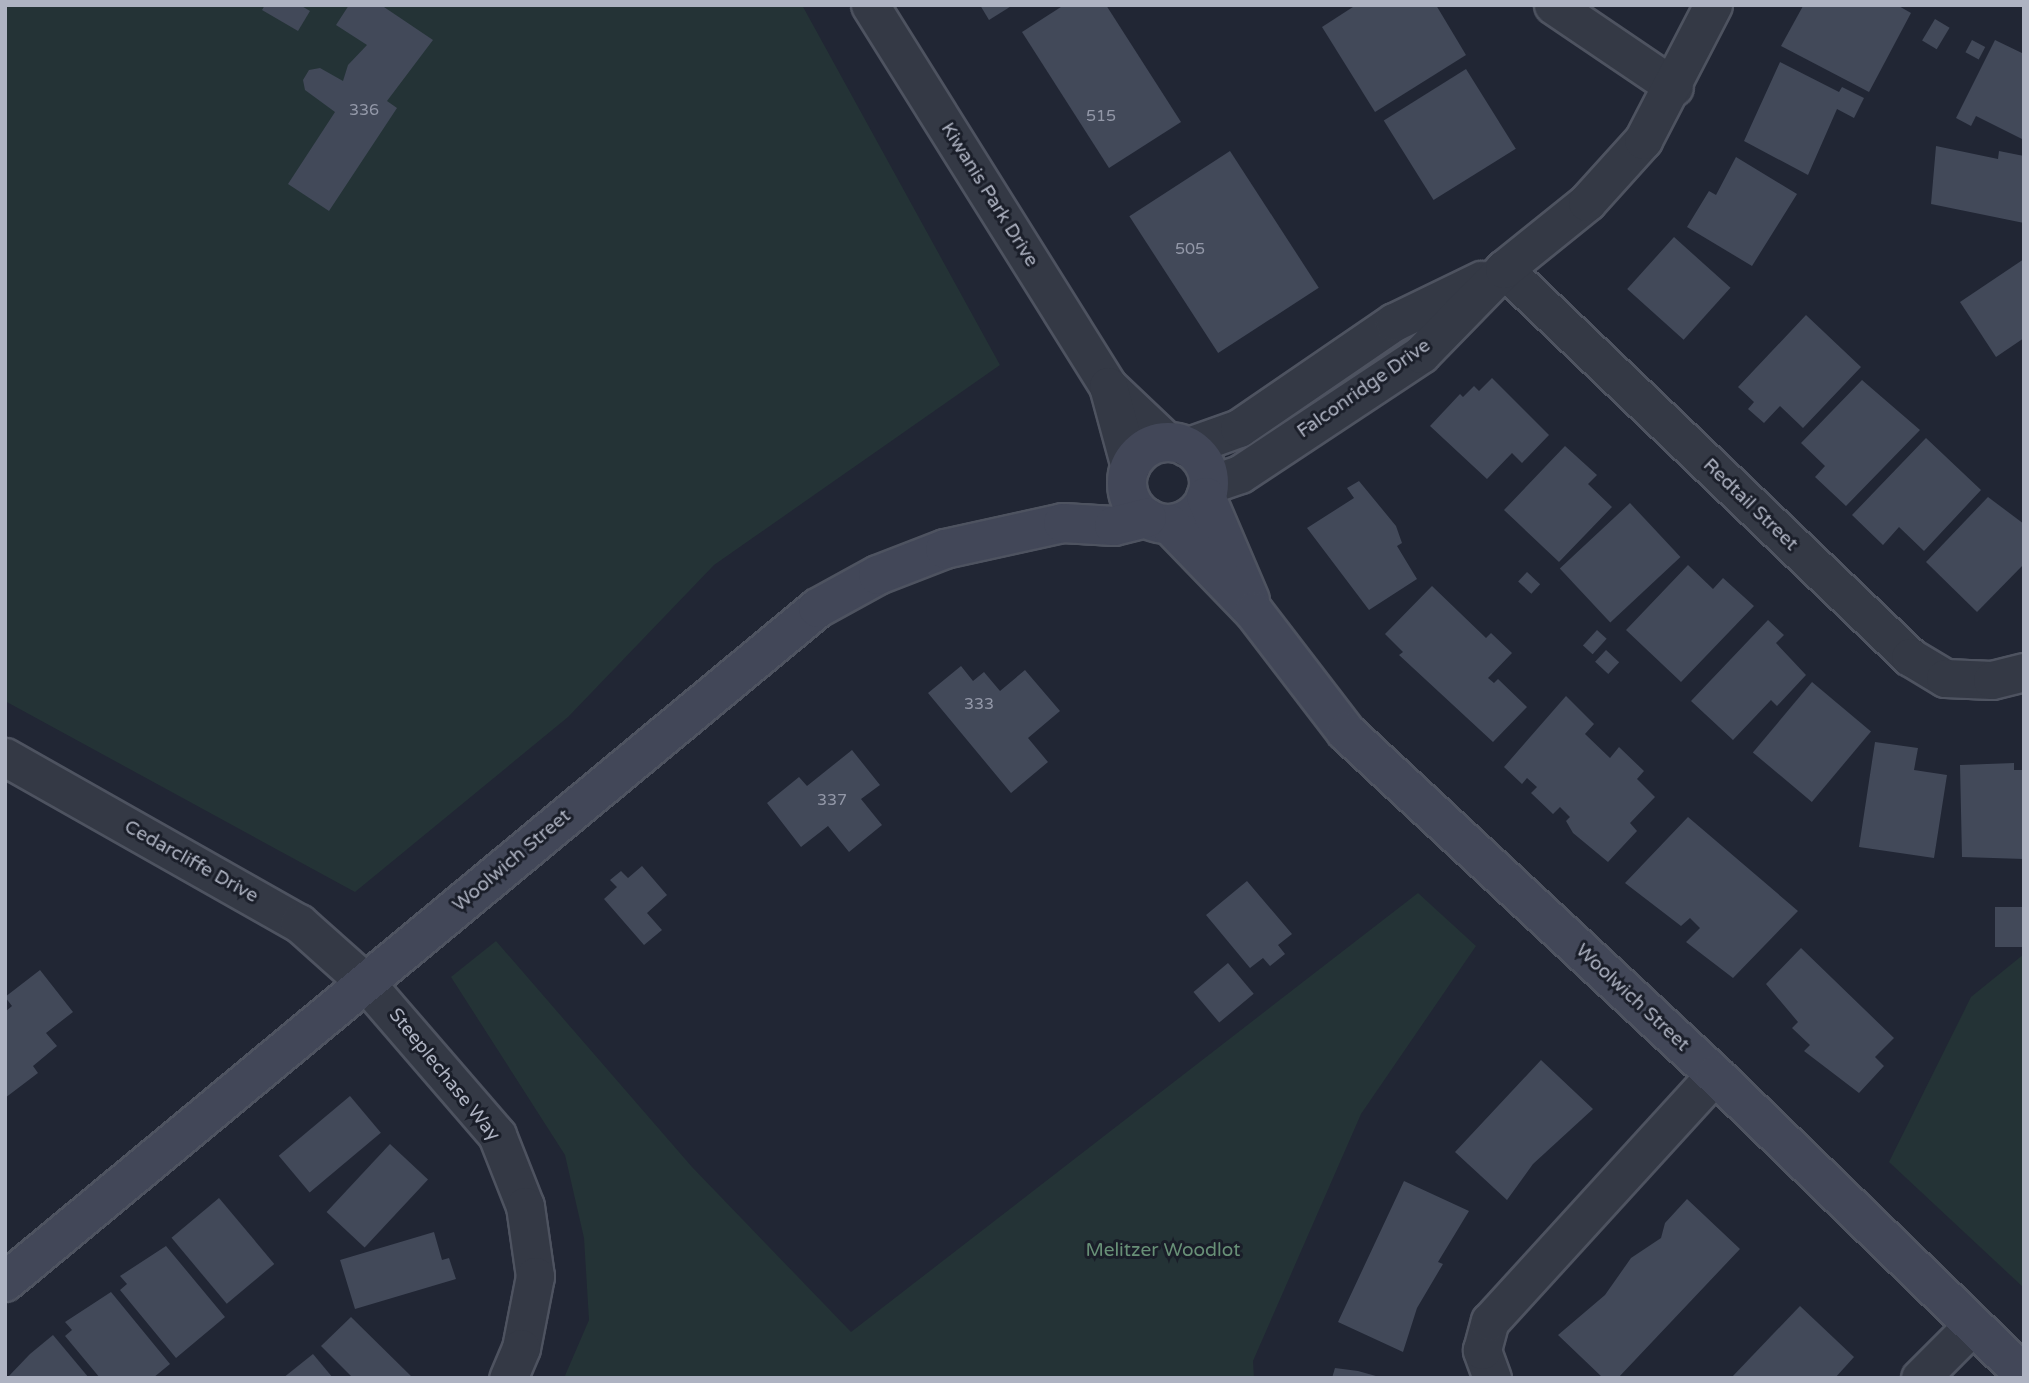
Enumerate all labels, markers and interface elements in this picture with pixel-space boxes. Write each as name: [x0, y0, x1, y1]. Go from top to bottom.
house number: 336: [349, 100, 379, 120]
house number: 515: [1086, 106, 1116, 126]
street label: Kiwanis Park Drive: [935, 119, 1043, 271]
house number: 505: [1175, 239, 1205, 259]
street label: Falconridge Drive: [1293, 335, 1435, 443]
street label: Redtail Street: [1698, 454, 1802, 556]
house number: 333: [964, 694, 994, 714]
house number: 337: [817, 790, 847, 810]
street label: Woolwich Street: [448, 805, 576, 917]
street label: Cedarcliffe Drive: [120, 816, 262, 908]
street label: Woolwich Street: [1571, 940, 1693, 1056]
street label: Steeplechase Way: [384, 1004, 504, 1146]
park label: Melitzer Woodlot: [1086, 1240, 1240, 1262]

